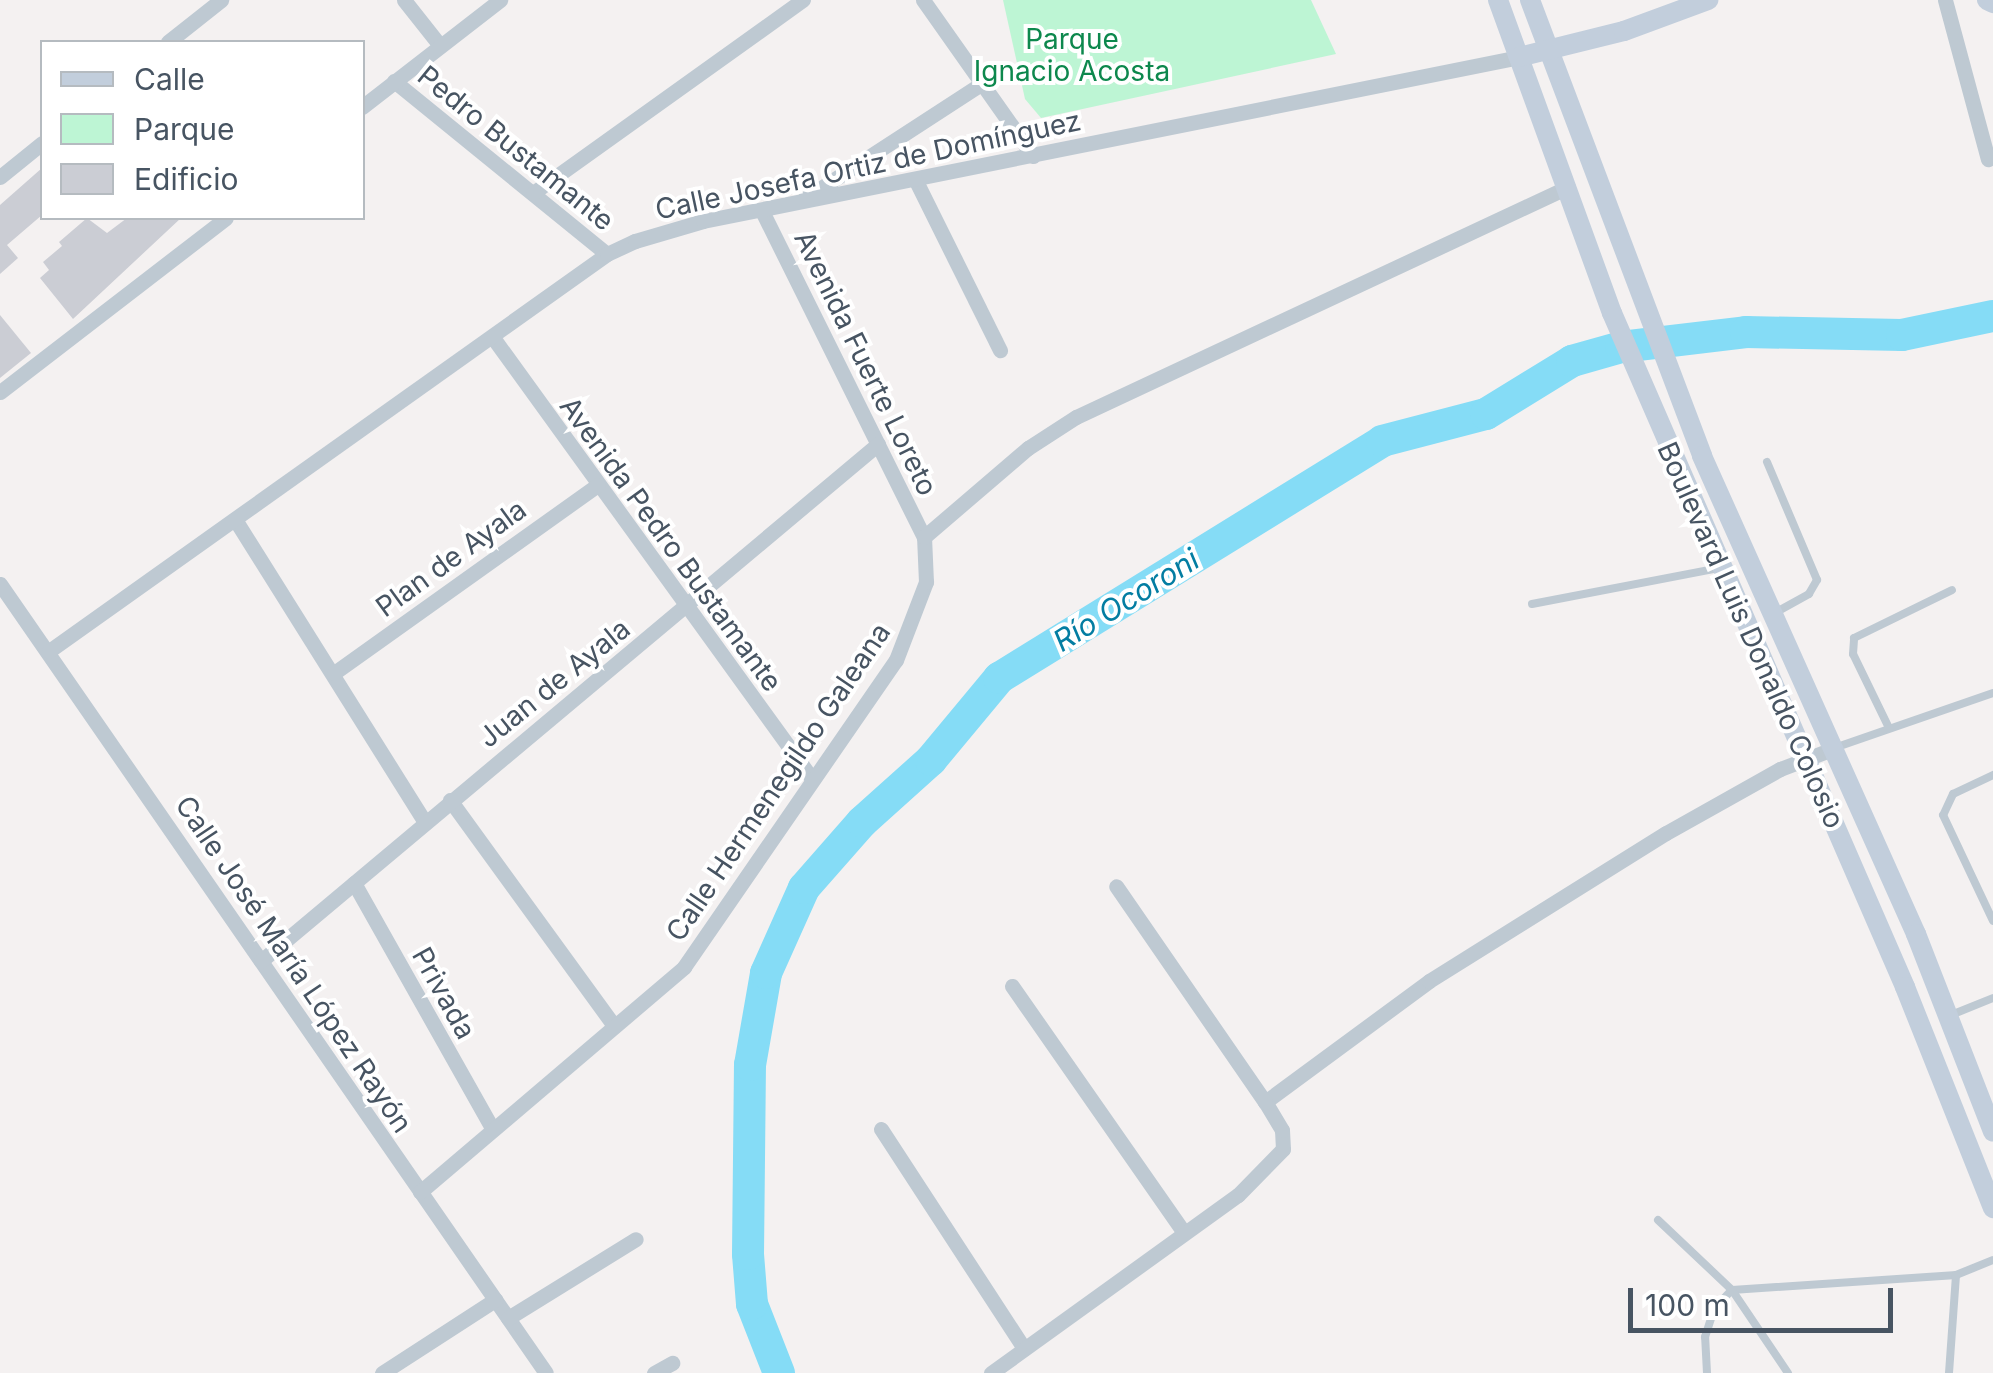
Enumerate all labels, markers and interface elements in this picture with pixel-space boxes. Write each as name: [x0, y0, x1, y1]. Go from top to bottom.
park label: Parque Ignacio Acosta: [974, 22, 1170, 88]
legend: [40, 40, 365, 220]
street label: Pedro Bustamante: [411, 59, 621, 237]
text: Calle: [134, 61, 205, 97]
street label: Calle Josefa Ortiz de Domínguez: [652, 103, 1084, 227]
text: Parque: [134, 111, 234, 147]
text: Edificio: [134, 161, 238, 197]
street label: Avenida Fuerte Loreto: [787, 225, 945, 501]
street label: Avenida Pedro Bustamante: [553, 390, 789, 698]
street label: Boulevard Luis Donaldo Colosio: [1650, 437, 1852, 833]
street label: Plan de Ayala: [369, 492, 533, 624]
water label: Río Ocoroni: [1047, 541, 1205, 659]
street label: Juan de Ayala: [471, 612, 637, 754]
street label: Calle Hermenegildo Galeana: [659, 617, 897, 947]
street label: Calle José María López Rayón: [169, 789, 419, 1139]
street label: Privada: [405, 941, 483, 1045]
scale bar: [1633, 1268, 1898, 1330]
text: 100 m: [1645, 1287, 1730, 1323]

